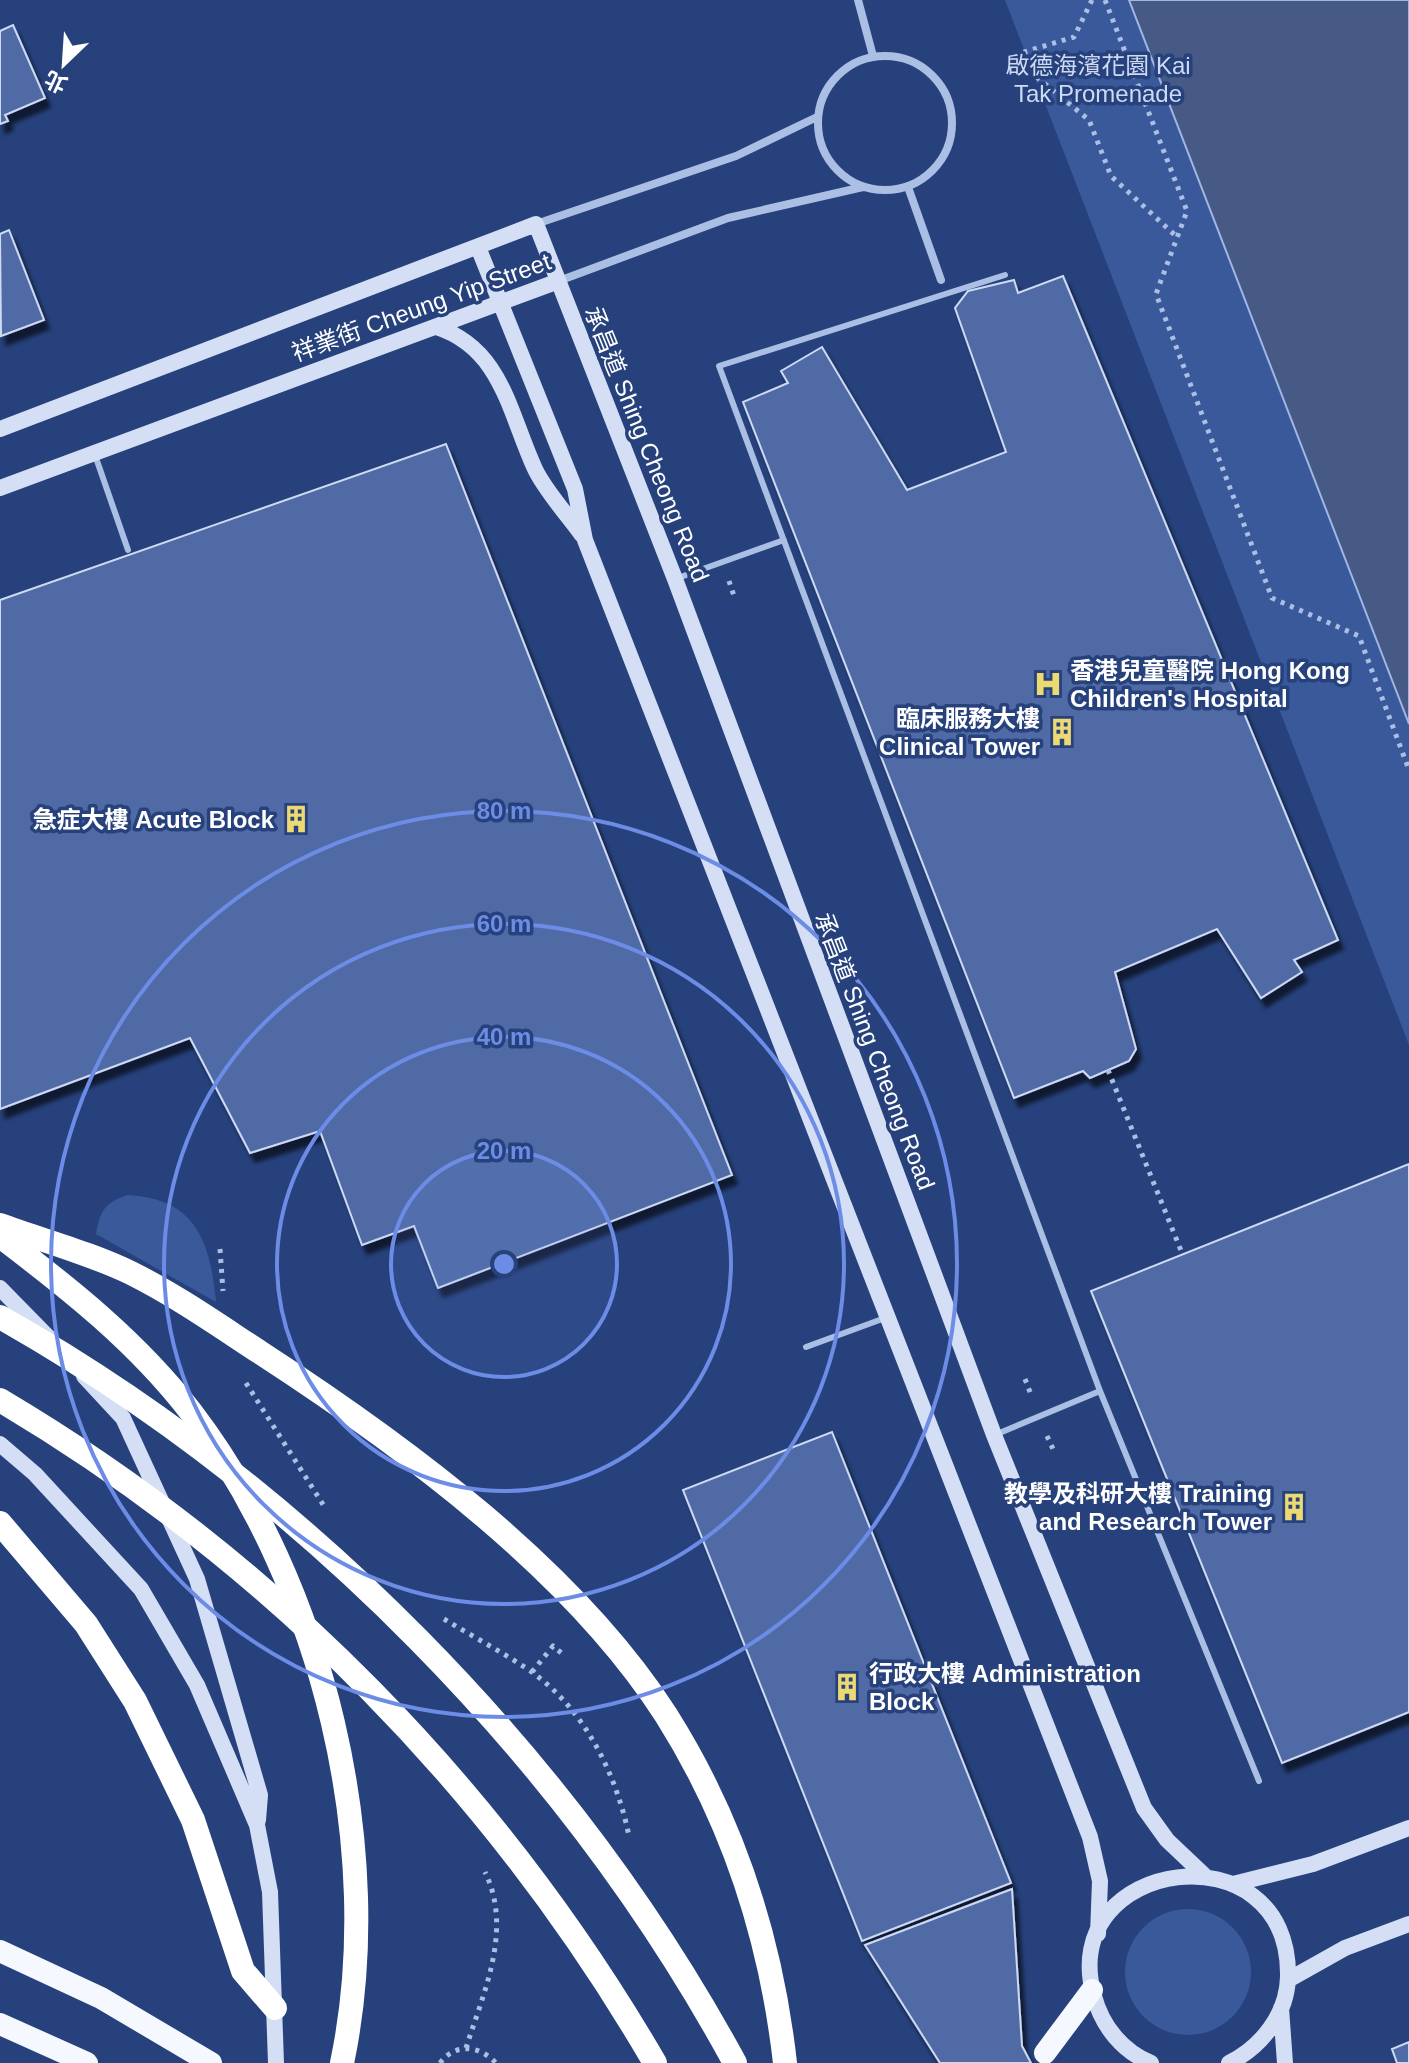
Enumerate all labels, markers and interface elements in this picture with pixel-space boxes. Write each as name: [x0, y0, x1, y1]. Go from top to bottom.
north arrow: [24, 24, 104, 104]
park label: 啟德海濱花園 Kai Tak Promenade: [1005, 52, 1191, 107]
text: 北: [40, 66, 71, 98]
street label: 祥業街 Cheung Yip Street: [288, 247, 554, 366]
street label: 承昌道 Shing Cheong Road: [579, 302, 715, 586]
place label: 香港兒童醫院 Hong Kong Children's Hospital: [1070, 657, 1350, 712]
hospital icon: 香港兒童醫院 Hong Kong Children's Hospital: [1033, 669, 1063, 699]
place label: 臨床服務大樓 Clinical Tower: [879, 705, 1040, 760]
building icon: 臨床服務大樓 Clinical Tower: [1047, 717, 1077, 747]
text: 80 m: [477, 797, 531, 824]
building icon: 急症大樓 Acute Block: [281, 804, 311, 834]
place label: 急症大樓 Acute Block: [33, 806, 275, 833]
street label: 承昌道 Shing Cheong Road: [810, 909, 940, 1193]
text: 60 m: [477, 910, 531, 937]
text: 40 m: [477, 1023, 531, 1050]
text: 20 m: [477, 1137, 531, 1164]
centre of rings: [490, 1250, 518, 1278]
place label: 教學及科研大樓 Training and Research Tower: [1004, 1480, 1272, 1535]
building icon: 教學及科研大樓 Training and Research Tower: [1279, 1492, 1309, 1522]
place label: 行政大樓 Administration Block: [869, 1660, 1141, 1715]
building icon: 行政大樓 Administration Block: [832, 1672, 862, 1702]

